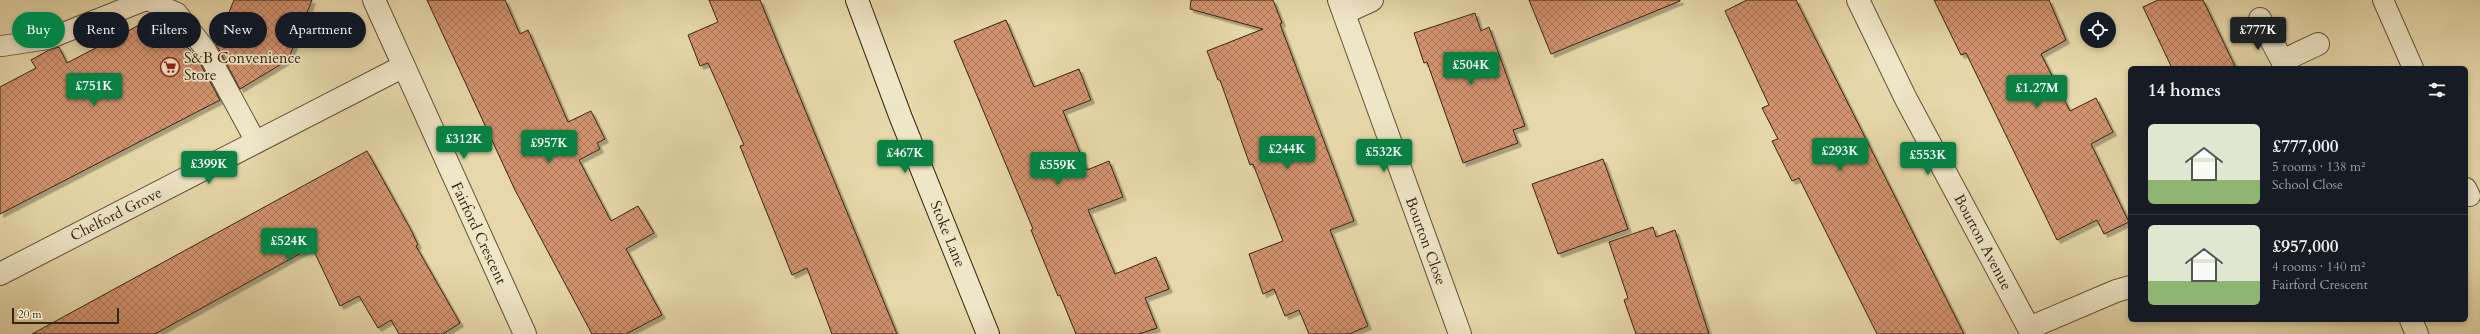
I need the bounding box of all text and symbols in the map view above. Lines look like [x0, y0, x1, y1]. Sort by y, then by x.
chip: Buy [12, 12, 65, 48]
chip: Rent [73, 12, 129, 48]
chip: Filters [137, 12, 201, 48]
chip: New [209, 12, 267, 48]
chip: Apartment [275, 12, 366, 48]
map controls [2080, 12, 2116, 48]
button: locate [2080, 12, 2116, 48]
pin: £777K [2230, 17, 2286, 51]
text: £777K [2239, 21, 2277, 39]
place label: S&B Convenience Store [184, 48, 301, 85]
pin: £504K [1443, 52, 1499, 86]
supermarket icon: S&B Convenience Store [159, 56, 181, 78]
text: £504K [1452, 56, 1490, 74]
pin: £751K [66, 73, 122, 107]
pin: £1.27M [2004, 75, 2070, 109]
text: £751K [75, 77, 113, 95]
text: £1.27M [2015, 79, 2059, 97]
text: 14 homes [2148, 79, 2221, 102]
icon: filters [2426, 79, 2448, 101]
pin: £312K [436, 126, 492, 160]
text: £312K [445, 130, 483, 148]
pin: £957K [521, 130, 577, 164]
text: £957K [530, 134, 568, 152]
text: £777,000 [2272, 135, 2338, 158]
pin: £244K [1259, 136, 1315, 170]
pin: £293K [1812, 138, 1868, 172]
pin: £532K [1356, 139, 1412, 173]
pin: £467K [877, 140, 933, 174]
text: £244K [1268, 140, 1306, 158]
icon: home [2180, 140, 2228, 188]
text: £293K [1821, 142, 1859, 160]
pin: £553K [1900, 142, 1956, 176]
text: £532K [1365, 143, 1403, 161]
text: £467K [886, 144, 924, 162]
text: £553K [1909, 146, 1947, 164]
pin: £399K [181, 151, 237, 185]
pin: £559K [1030, 152, 1086, 186]
text: £399K [190, 155, 228, 173]
text: £559K [1039, 156, 1077, 174]
text: 5 rooms · 138 m² [2272, 158, 2365, 176]
text: School Close [2272, 176, 2343, 194]
street label: Fairford Crescent [447, 179, 512, 288]
street label: Chelford Grove [67, 182, 165, 246]
street label: Bourton Avenue [1949, 190, 2017, 294]
street label: Bourton Close [1401, 194, 1451, 288]
street label: Stoke Lane [926, 198, 970, 270]
pin: £524K [261, 228, 317, 262]
text: £524K [270, 232, 308, 250]
text: £957,000 [2272, 235, 2338, 258]
icon: home [2180, 241, 2228, 289]
text: 4 rooms · 140 m² [2272, 258, 2365, 276]
text: Fairford Crescent [2272, 276, 2368, 294]
scale bar [12, 306, 119, 325]
text: 20 m [18, 307, 42, 322]

